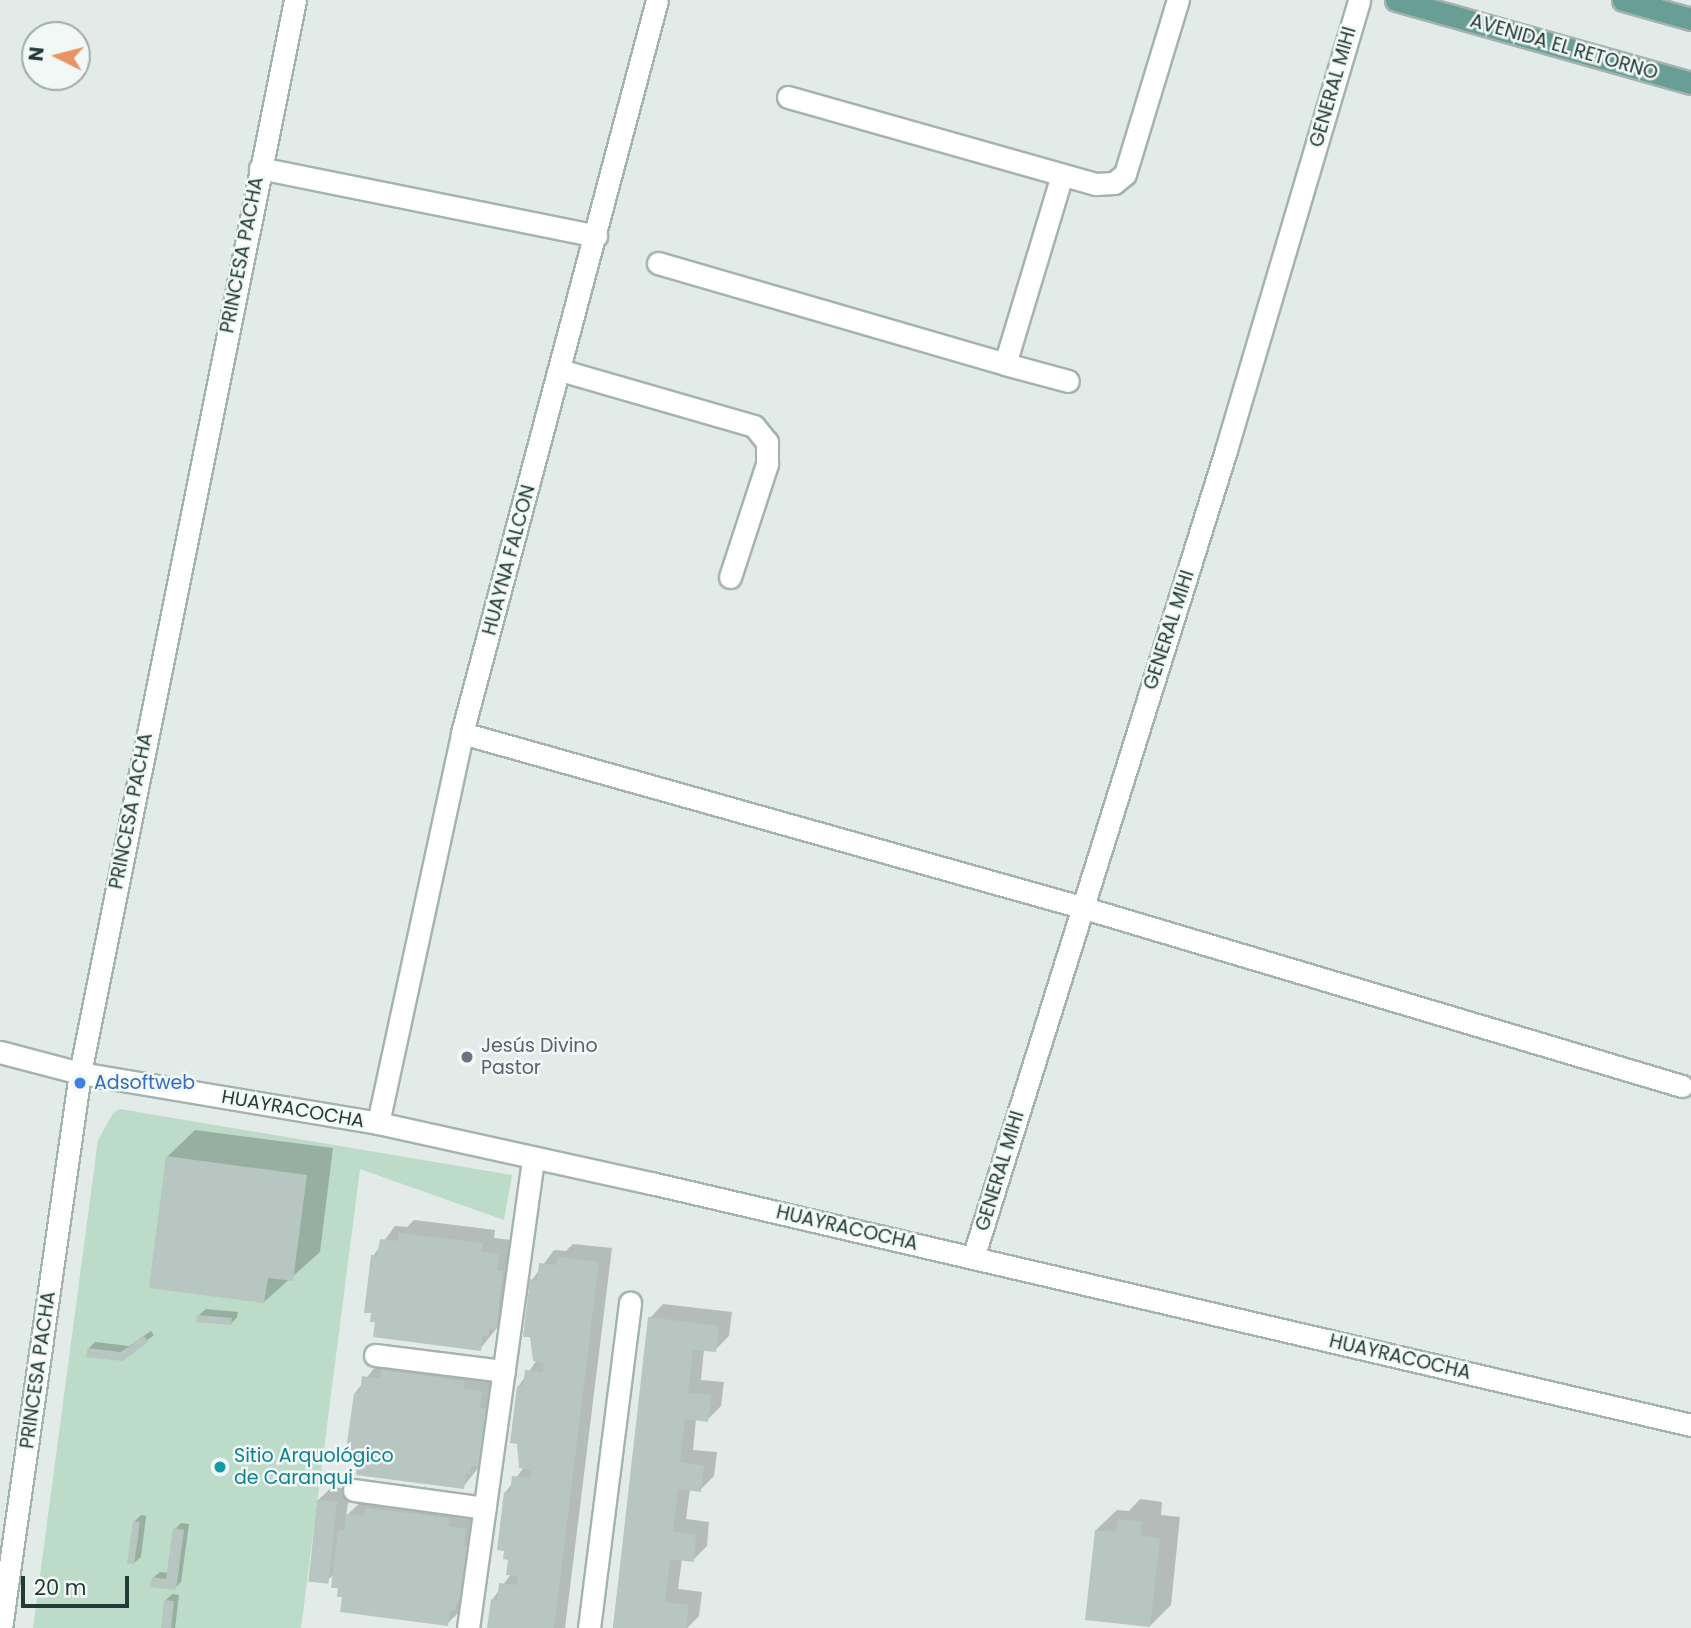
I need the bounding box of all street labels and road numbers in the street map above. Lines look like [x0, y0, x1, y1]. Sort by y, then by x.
street label: AVENIDA EL RETORNO [1468, 9, 1660, 85]
street label: GENERAL MIHI [1305, 24, 1361, 150]
street label: PRINCESA PACHA [216, 175, 268, 335]
street label: HUAYNA FALCON [478, 482, 540, 638]
street label: GENERAL MIHI [1139, 567, 1199, 693]
street label: PRINCESA PACHA [105, 731, 157, 891]
street label: HUAYRACOCHA [220, 1085, 366, 1133]
street label: GENERAL MIHI [971, 1108, 1029, 1234]
street label: HUAYRACOCHA [774, 1201, 920, 1255]
street label: PRINCESA PACHA [16, 1290, 60, 1450]
street label: HUAYRACOCHA [1327, 1330, 1473, 1384]

